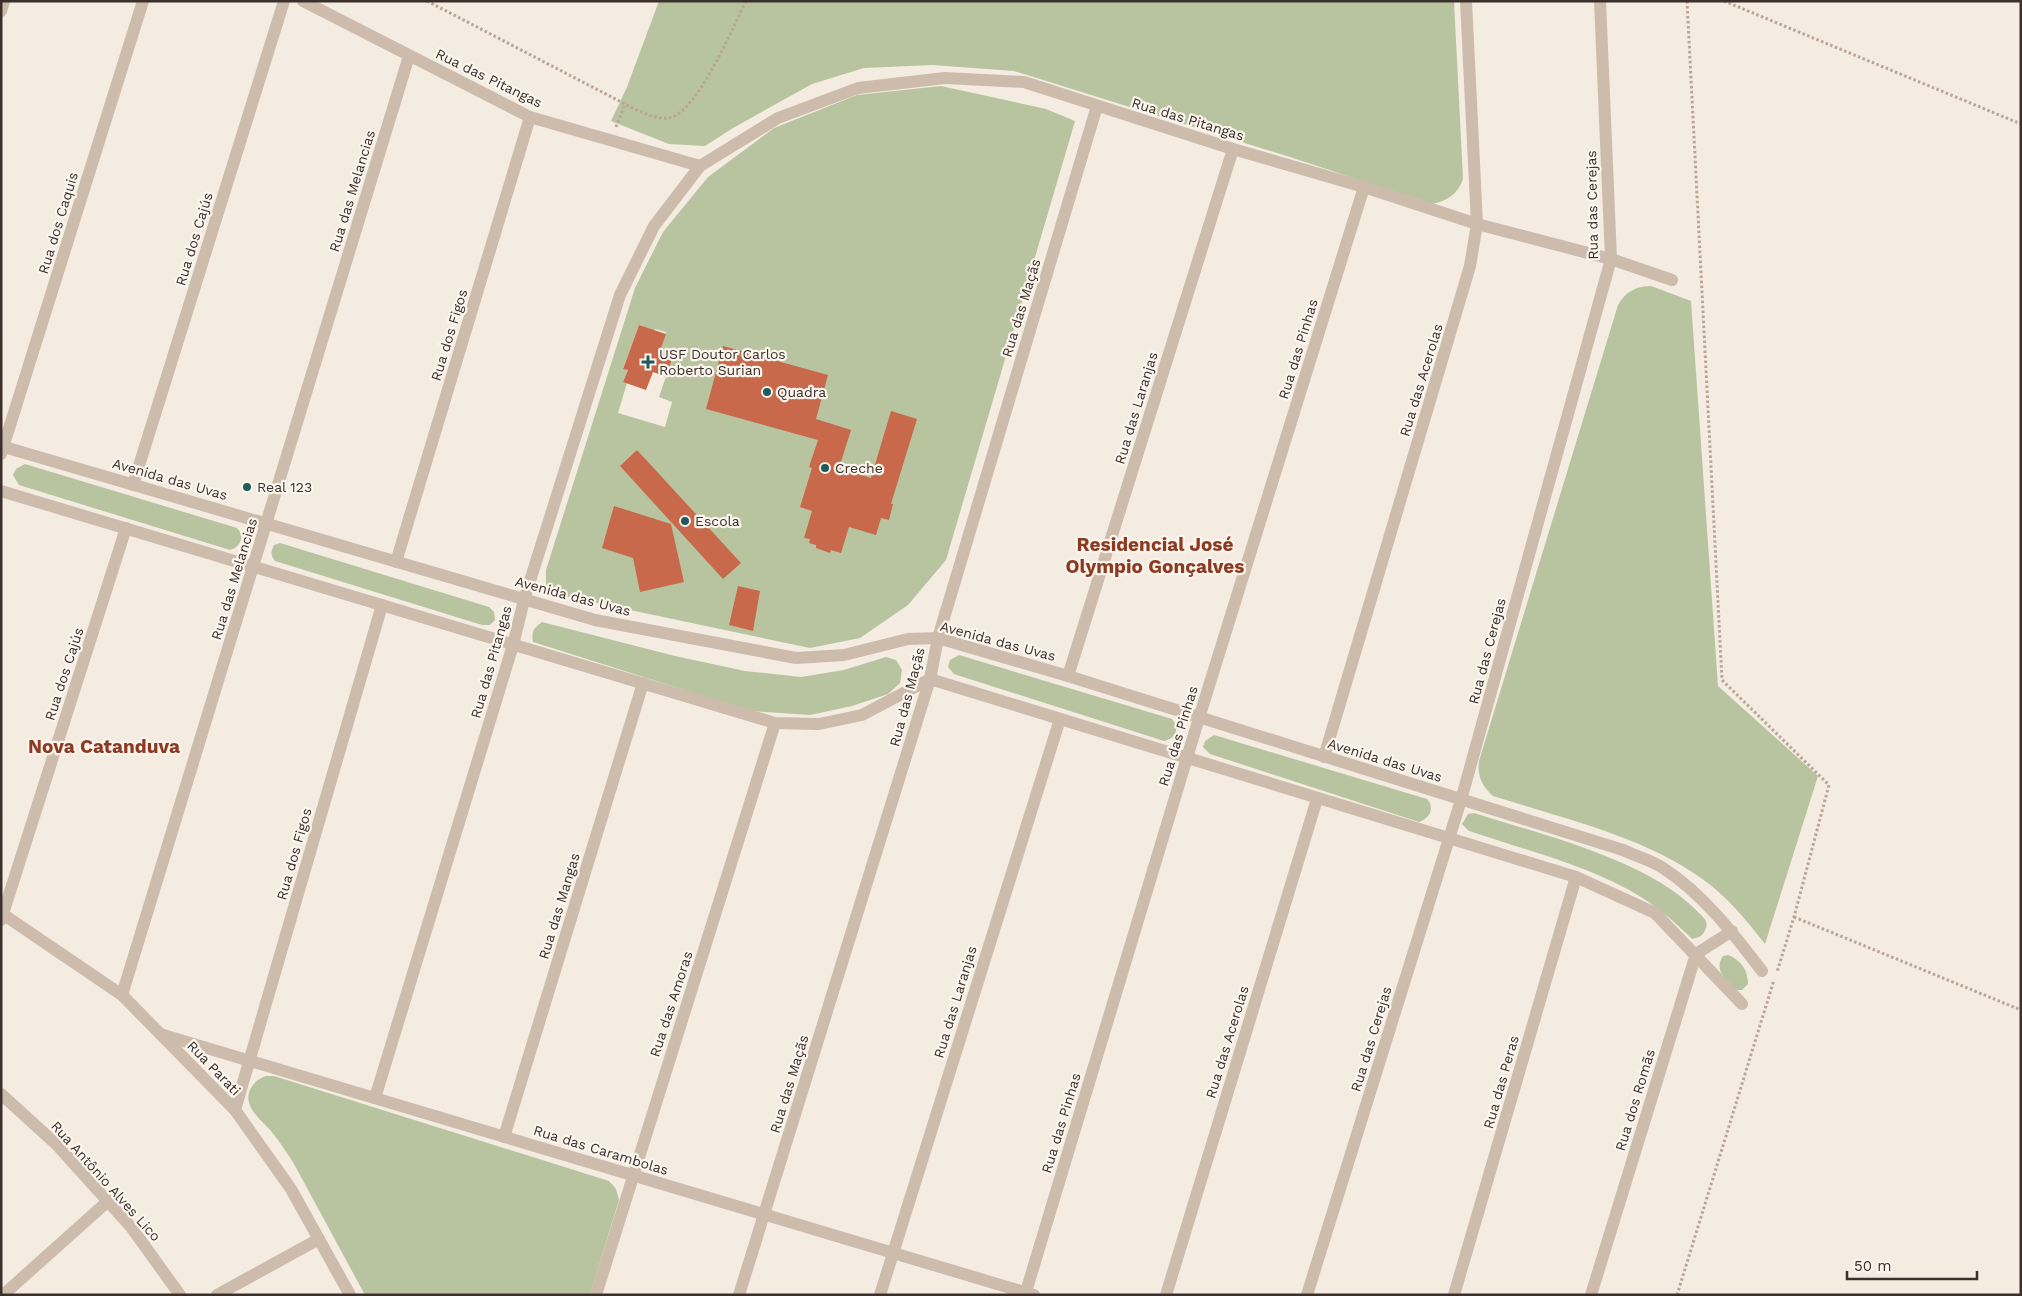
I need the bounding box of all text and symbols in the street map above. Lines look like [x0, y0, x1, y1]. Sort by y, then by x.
street label: Rua das Pitangas [433, 45, 545, 111]
street label: Rua das Pitangas [1130, 94, 1246, 144]
street label: Rua das Melancias [326, 128, 378, 254]
street label: Rua das Cerejas [1583, 150, 1601, 260]
street label: Rua dos Caquis [35, 170, 81, 276]
street label: Rua dos Cajús [172, 190, 216, 288]
street label: Rua das Maçãs [998, 257, 1044, 359]
street label: Rua dos Figos [427, 287, 471, 383]
street label: Rua das Pinhas [1275, 297, 1321, 401]
street label: Rua das Acerolas [1396, 322, 1446, 438]
place label: USF Doutor Carlos Roberto Surian [659, 346, 786, 378]
street label: Rua das Laranjas [1111, 350, 1161, 466]
marker: USF Doutor Carlos Roberto Surian [641, 355, 655, 369]
place label: Quadra [777, 384, 826, 400]
marker: Quadra [761, 386, 773, 398]
street label: Avenida das Uvas [111, 455, 229, 503]
place label: Creche [835, 460, 883, 476]
marker: Creche [819, 462, 831, 474]
place label: Real 123 [257, 479, 312, 495]
marker: Real 123 [241, 481, 253, 493]
place label: Escola [695, 513, 740, 529]
marker: Escola [679, 515, 691, 527]
street label: Rua das Melancias [208, 516, 260, 642]
district label: Residencial José Olympio Gonçalves [1066, 533, 1244, 578]
street label: Avenida das Uvas [514, 573, 632, 619]
street label: Rua das Cerejas [1465, 596, 1509, 706]
street label: Rua das Pitangas [467, 604, 515, 720]
street label: Avenida das Uvas [939, 618, 1057, 664]
street label: Rua dos Cajús [41, 626, 87, 722]
street label: Rua das Maçãs [886, 646, 928, 748]
street label: Rua das Pinhas [1155, 684, 1201, 788]
district label: Nova Catanduva [28, 735, 180, 758]
street label: Avenida das Uvas [1326, 735, 1444, 785]
street label: Rua dos Figos [273, 806, 315, 902]
street label: Rua das Mangas [535, 851, 583, 961]
street label: Rua das Laranjas [930, 944, 980, 1060]
street label: Rua das Amoras [646, 949, 696, 1059]
street label: Rua das Acerolas [1202, 984, 1252, 1100]
street label: Rua das Cerejas [1347, 984, 1395, 1094]
street label: Rua das Maçãs [766, 1033, 812, 1135]
street label: Rua das Peras [1480, 1033, 1522, 1131]
street label: Rua Parati [184, 1037, 244, 1099]
street label: Rua dos Romãs [1612, 1047, 1658, 1153]
street label: Rua das Pinhas [1038, 1071, 1084, 1175]
street label: Rua Antônio Alves Lico [48, 1118, 164, 1244]
street label: Rua das Carambolas [532, 1122, 670, 1178]
scale bar [1847, 1248, 1977, 1280]
text: 50 m [1854, 1257, 1891, 1275]

